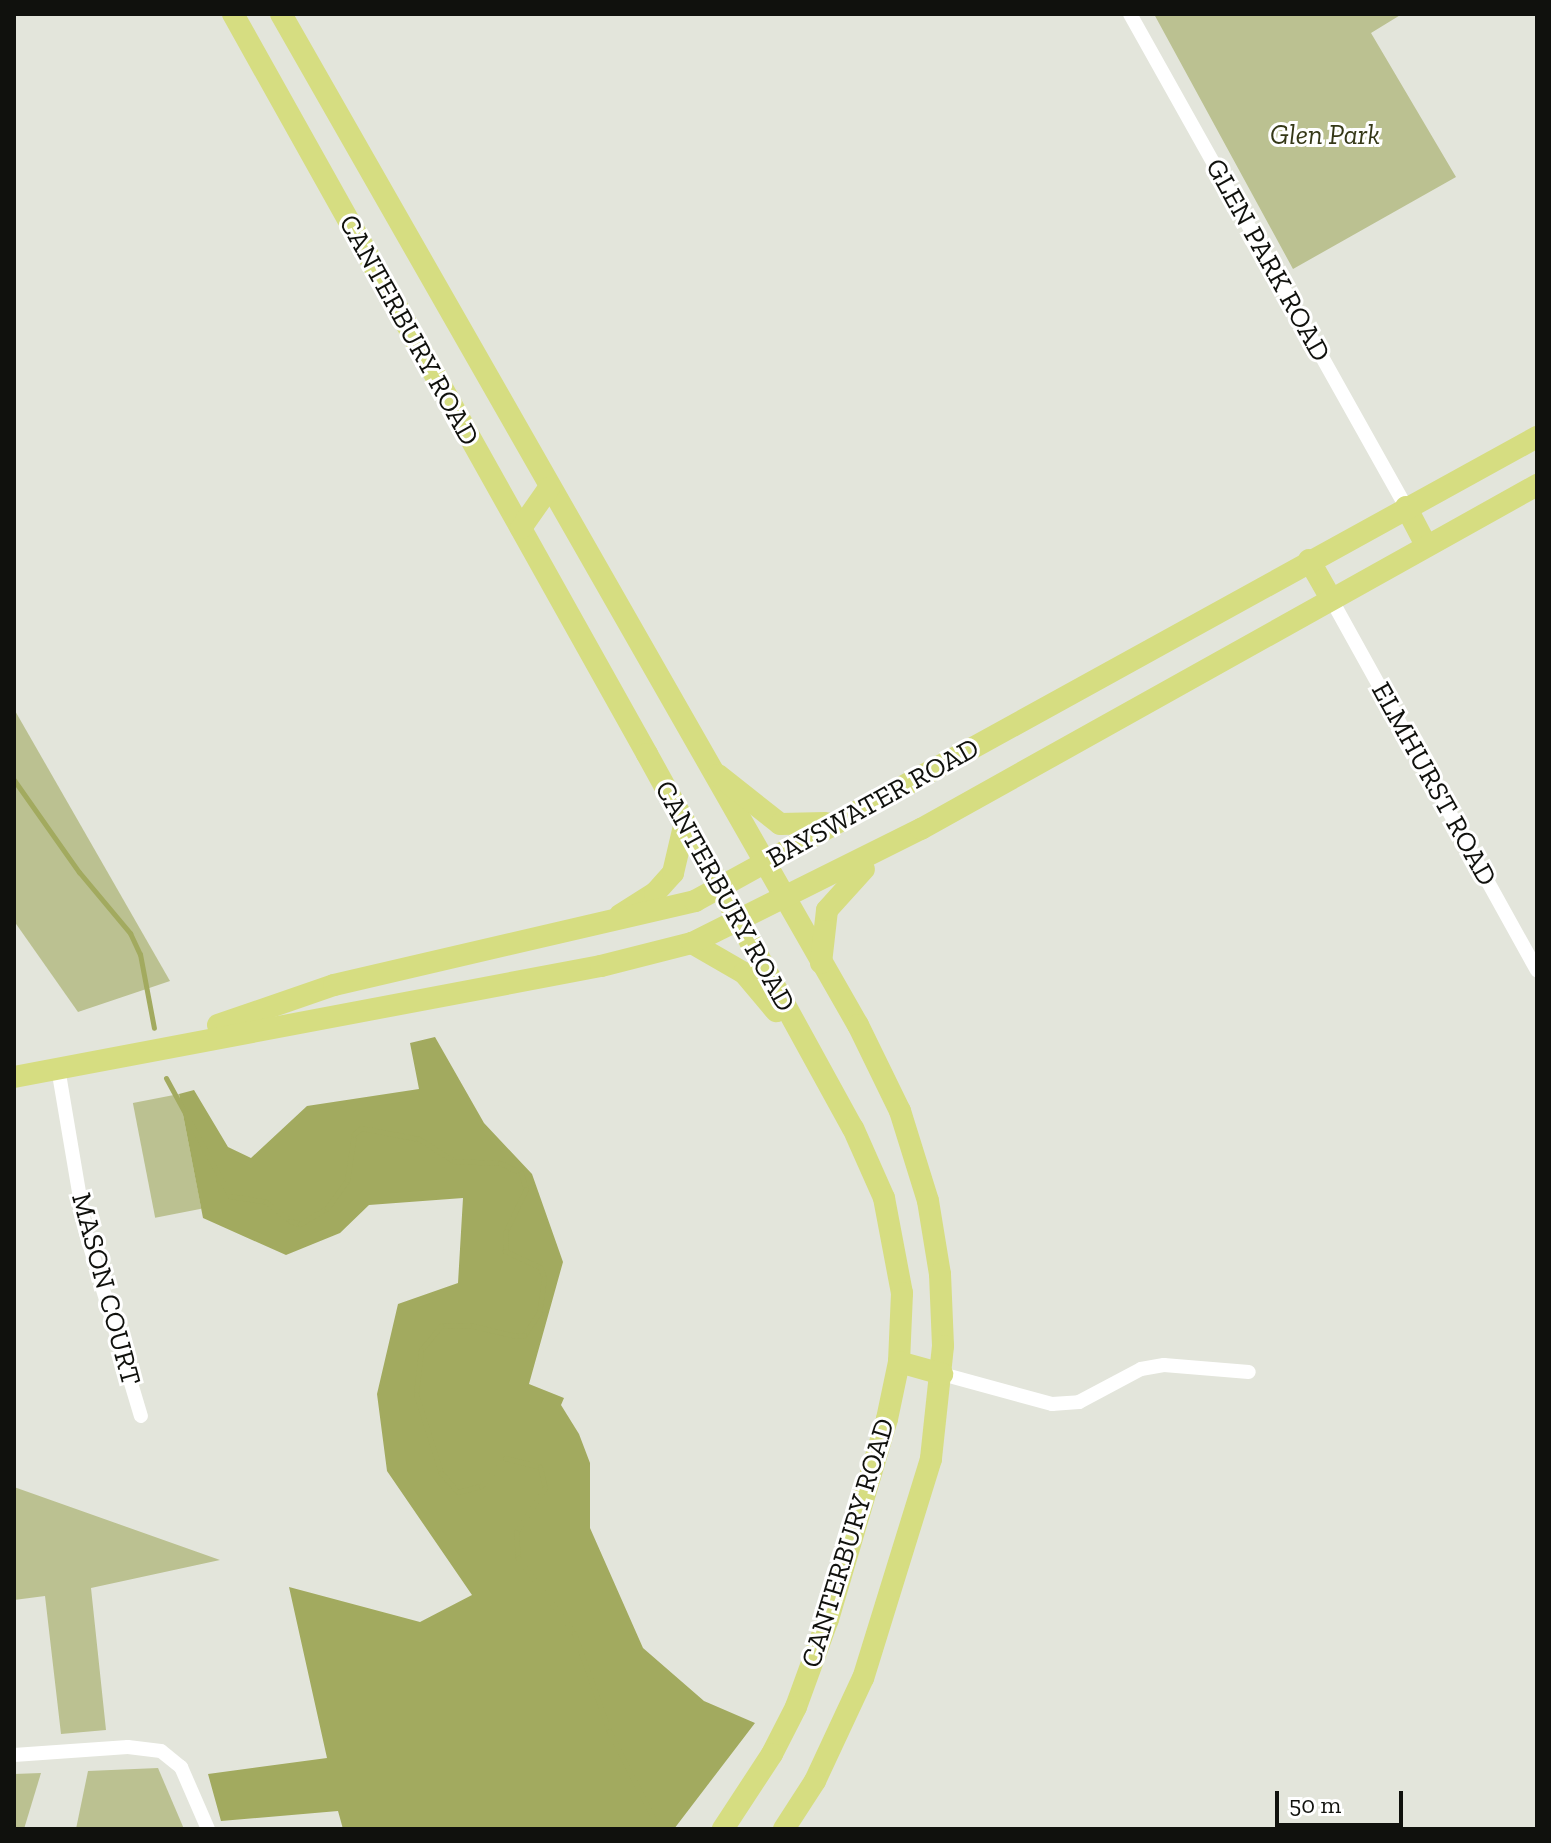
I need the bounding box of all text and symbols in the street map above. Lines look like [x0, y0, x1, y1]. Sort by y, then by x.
park label: Glen Park [1270, 118, 1380, 152]
street label: GLEN PARK ROAD [1198, 153, 1338, 367]
street label: CANTERBURY ROAD [331, 208, 487, 452]
street label: ELMHURST ROAD [1364, 676, 1504, 892]
street label: BAYSWATER ROAD [761, 731, 985, 875]
street label: CANTERBURY ROAD [647, 774, 803, 1018]
street label: MASON COURT [64, 1189, 148, 1389]
street label: CANTERBURY ROAD [794, 1414, 902, 1672]
scale bar [1279, 1775, 1407, 1825]
text: 50 m [1289, 1790, 1341, 1819]

